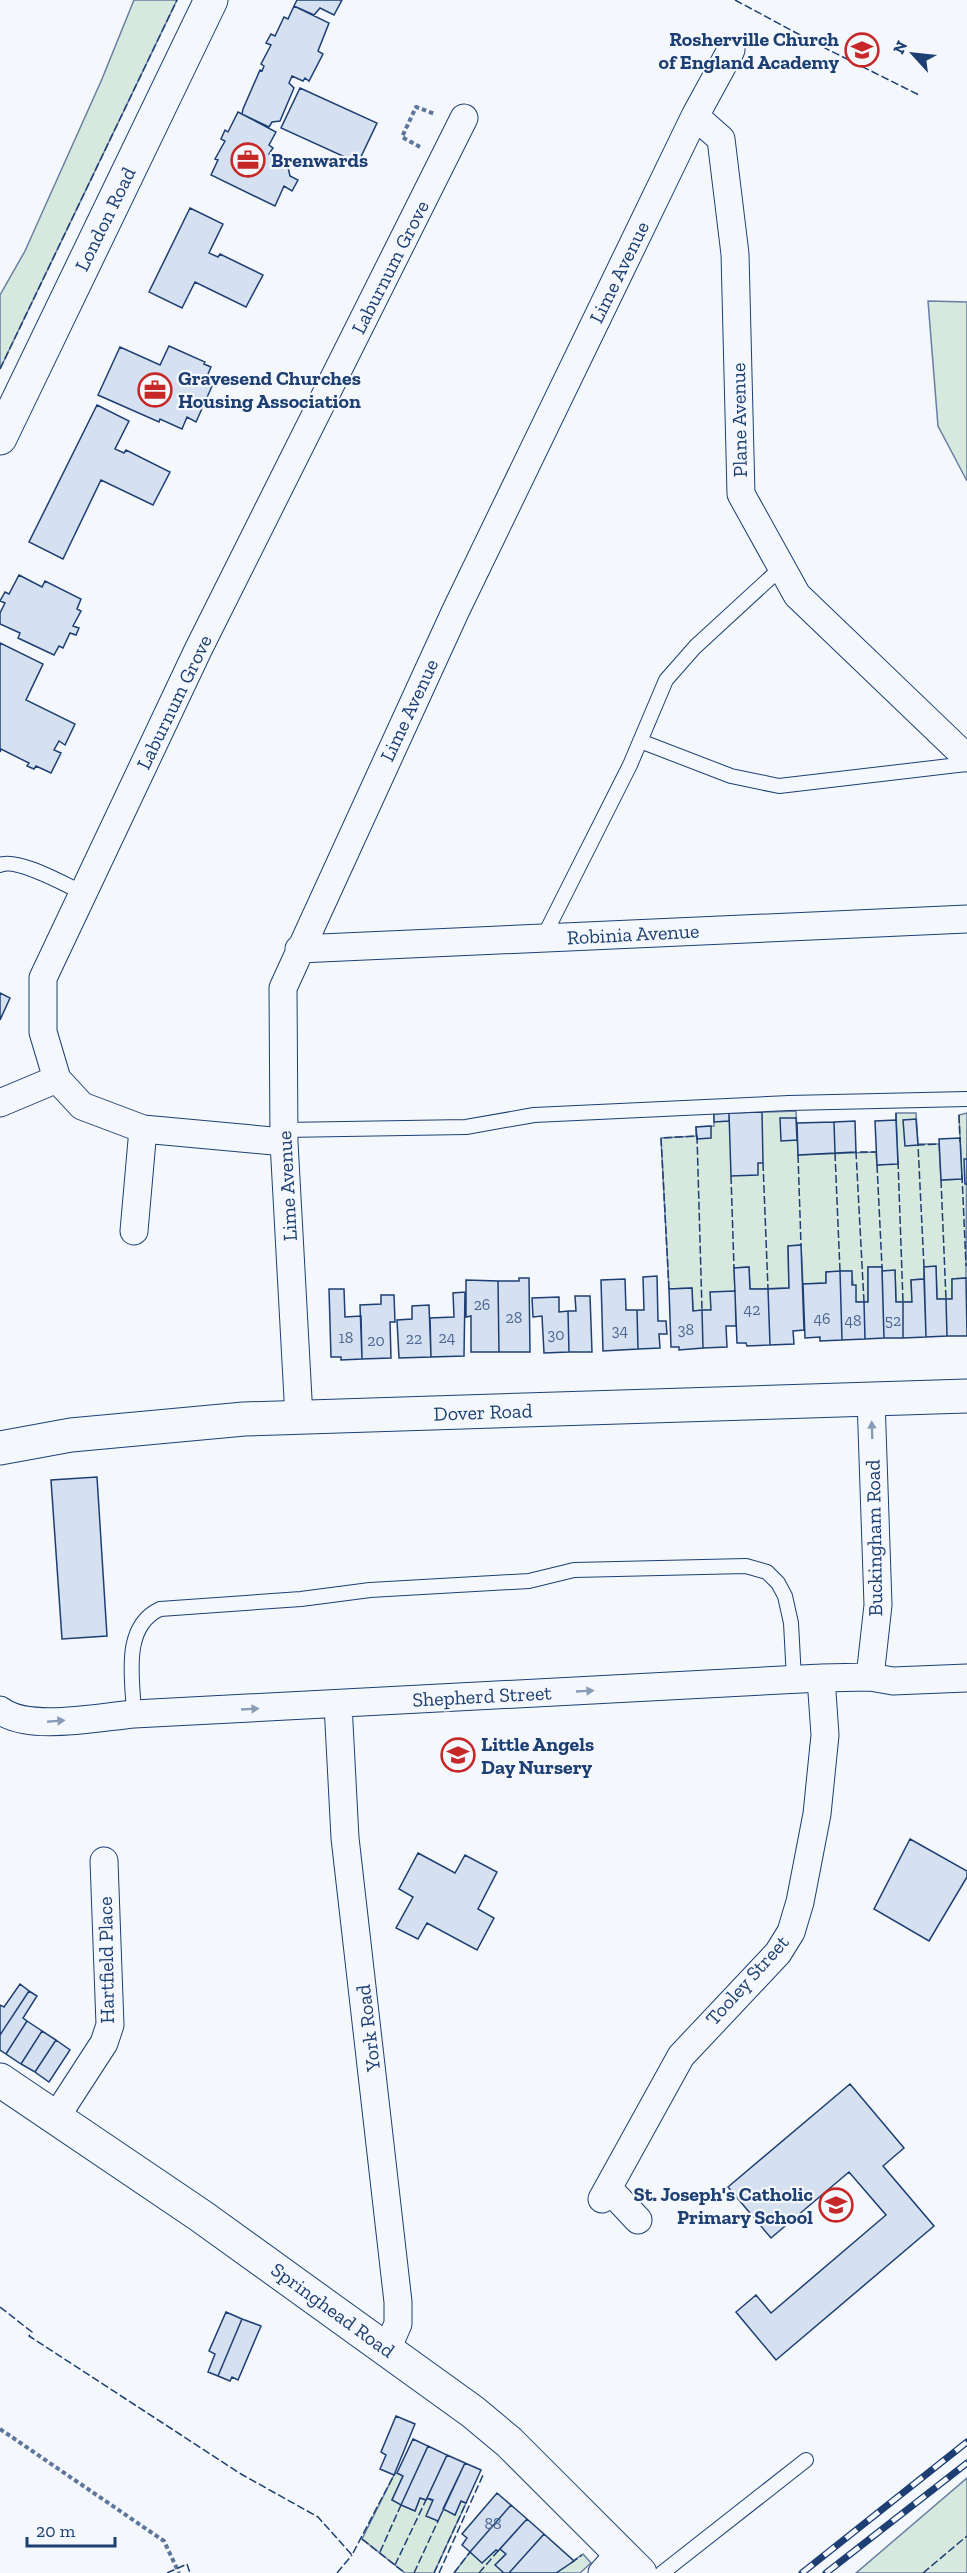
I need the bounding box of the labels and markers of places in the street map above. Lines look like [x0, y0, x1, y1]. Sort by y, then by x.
place label: Rosherville Church of England Academy [659, 27, 839, 74]
school or university icon: Rosherville Church of England Academy [844, 32, 880, 68]
office icon: Brenwards [230, 142, 266, 178]
place label: Brenwards [271, 148, 368, 172]
place label: Gravesend Churches Housing Association [178, 366, 361, 413]
office icon: Gravesend Churches Housing Association [137, 372, 173, 408]
place label: Little Angels Day Nursery [481, 1732, 594, 1779]
school or university icon: Little Angels Day Nursery [440, 1737, 476, 1773]
place label: St. Joseph's Catholic Primary School [634, 2182, 814, 2229]
school or university icon: St. Joseph's Catholic Primary School [818, 2187, 854, 2223]

